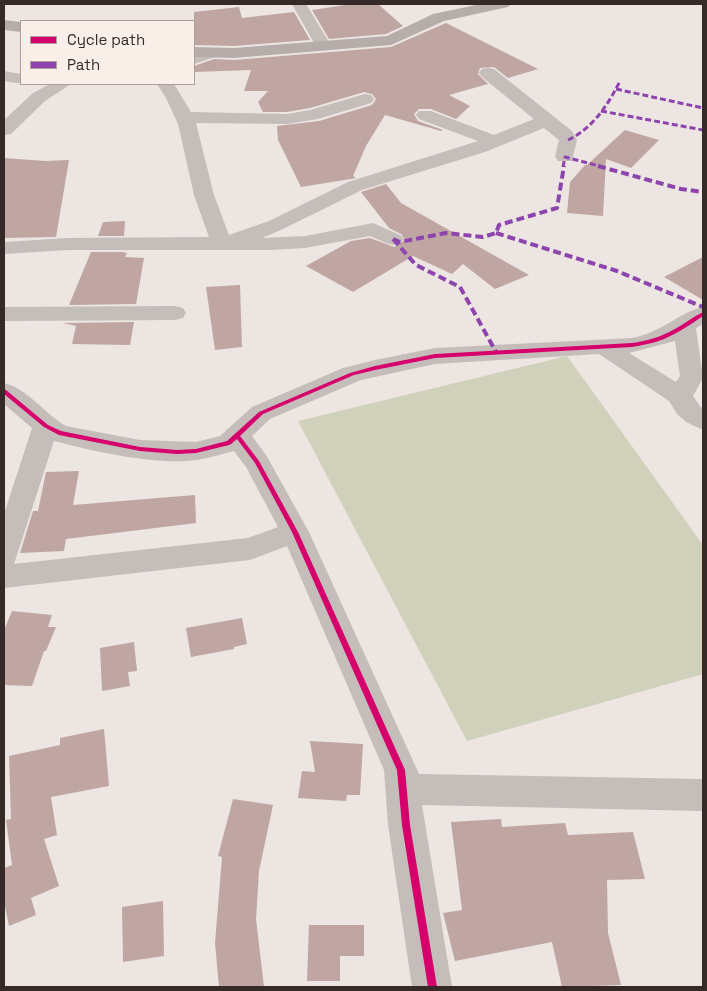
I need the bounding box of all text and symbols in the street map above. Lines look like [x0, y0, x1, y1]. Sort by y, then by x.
legend [20, 20, 195, 85]
text: Cycle path [67, 30, 145, 49]
text: Path [67, 55, 100, 74]

